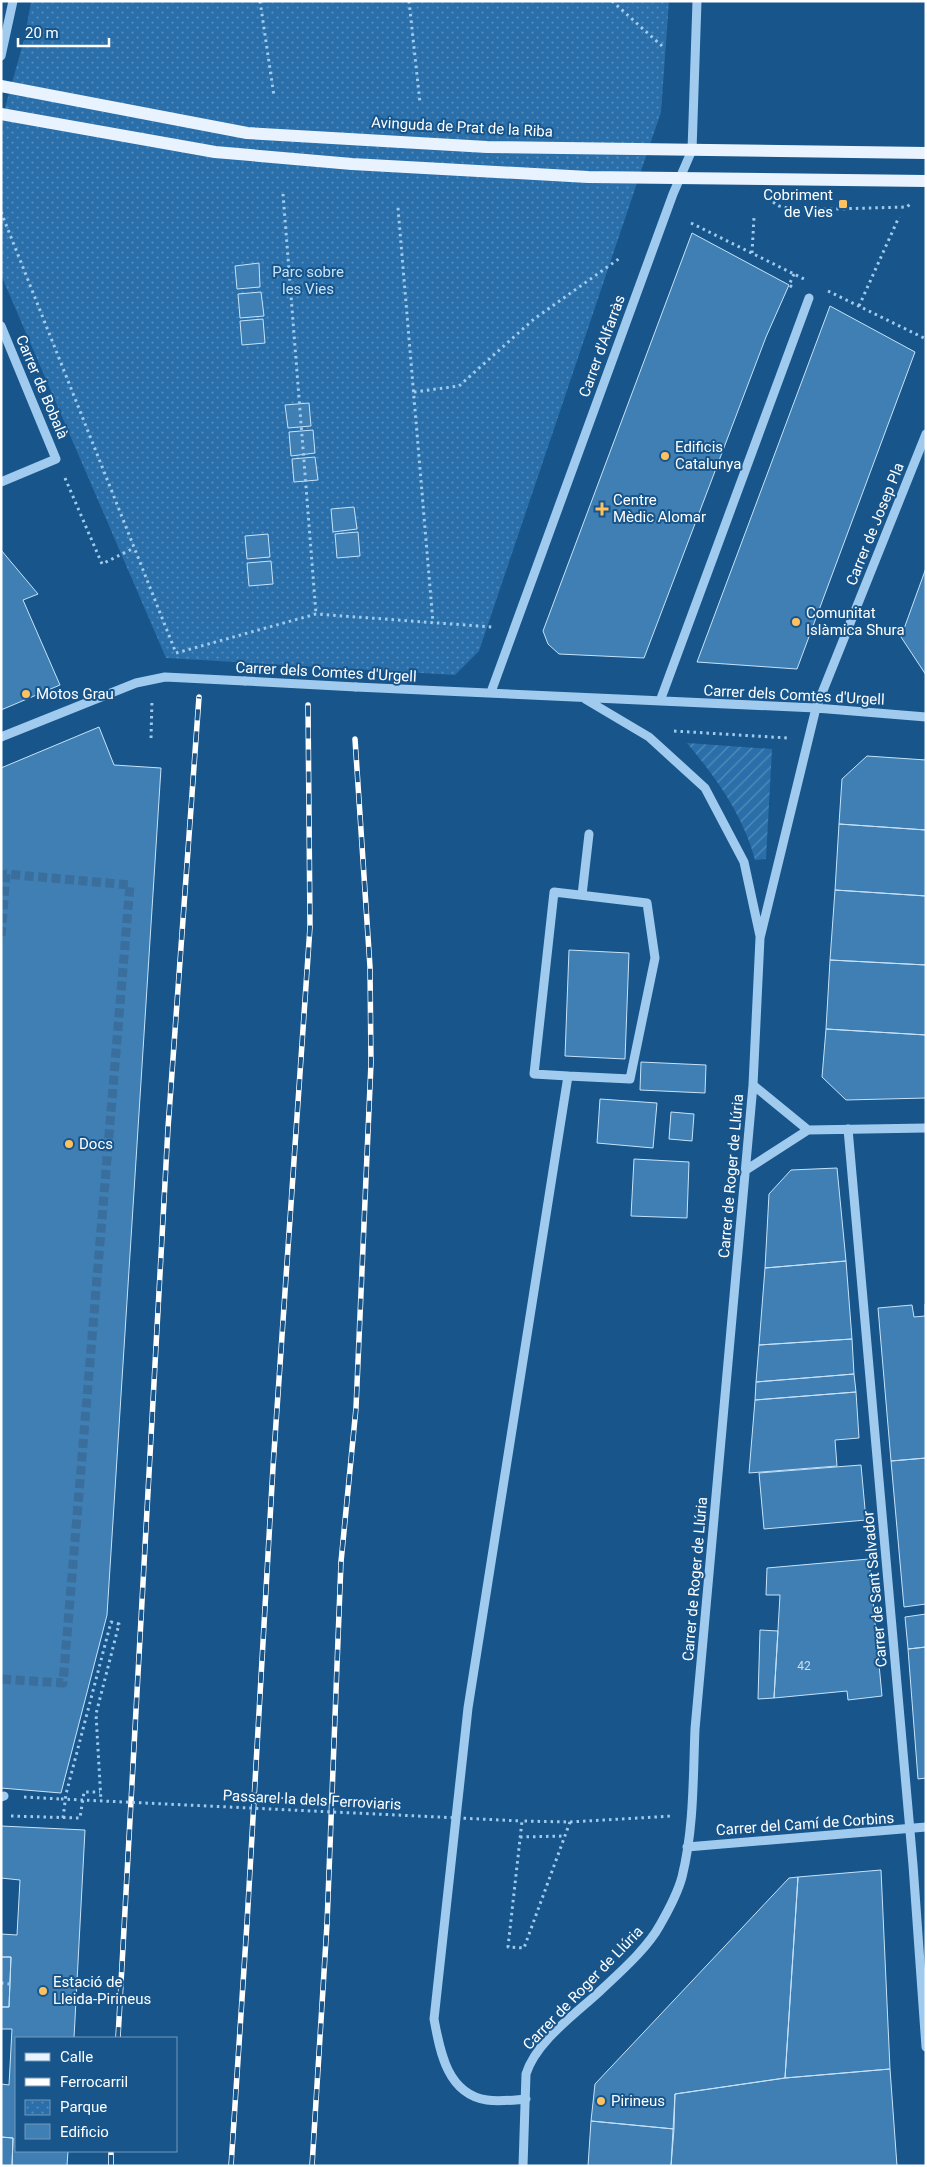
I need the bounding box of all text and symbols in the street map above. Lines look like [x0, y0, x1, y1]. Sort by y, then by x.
scale bar [18, 15, 109, 47]
text: 20 m [25, 24, 59, 42]
street label: Avinguda de Prat de la Riba [371, 113, 553, 141]
place label: Cobriment de Vies [763, 186, 833, 221]
marker: Cobriment de Vies [837, 198, 849, 210]
park label: Parc sobre les Vies [272, 263, 344, 298]
street label: Carrer d'Alfarràs [575, 292, 629, 400]
street label: Carrer de Bobalà [12, 332, 72, 442]
place label: Edificis Catalunya [675, 438, 741, 473]
marker: Edificis Catalunya [659, 450, 671, 462]
street label: Carrer de Josep Pla [842, 460, 908, 588]
place label: Centre Mèdic Alomar [613, 491, 706, 526]
marker: Centre Mèdic Alomar [595, 502, 609, 516]
place label: Comunitat Islàmica Shura [806, 604, 905, 639]
marker: Comunitat Islàmica Shura [790, 616, 802, 628]
street label: Carrer dels Comtes d'Urgell [235, 658, 417, 686]
street label: Carrer dels Comtes d'Urgell [703, 681, 885, 709]
place label: Motos Grau [36, 685, 114, 703]
marker: Motos Grau [20, 688, 32, 700]
street label: Carrer de Roger de Llúria [715, 1093, 747, 1259]
place label: Docs [79, 1135, 113, 1153]
marker: Docs [63, 1138, 75, 1150]
street label: Carrer de Roger de Llúria [679, 1496, 711, 1662]
street label: Carrer de Sant Salvador [859, 1510, 891, 1668]
house number: 42 [797, 1659, 811, 1673]
street label: Passarel·la dels Ferroviaris [222, 1786, 402, 1814]
street label: Carrer del Camí de Corbins [715, 1809, 895, 1839]
street label: Carrer de Roger de Llúria [519, 1922, 647, 2054]
place label: Estació de Lleida-Pirineus [53, 1973, 151, 2008]
marker: Estació de Lleida-Pirineus [37, 1985, 49, 1997]
legend [15, 2037, 178, 2152]
text: Calle [60, 2048, 93, 2066]
text: Ferrocarril [60, 2073, 128, 2091]
place label: Pirineus [611, 2092, 665, 2110]
marker: Pirineus [595, 2095, 607, 2107]
text: Parque [60, 2098, 107, 2116]
text: Edificio [60, 2123, 109, 2141]

